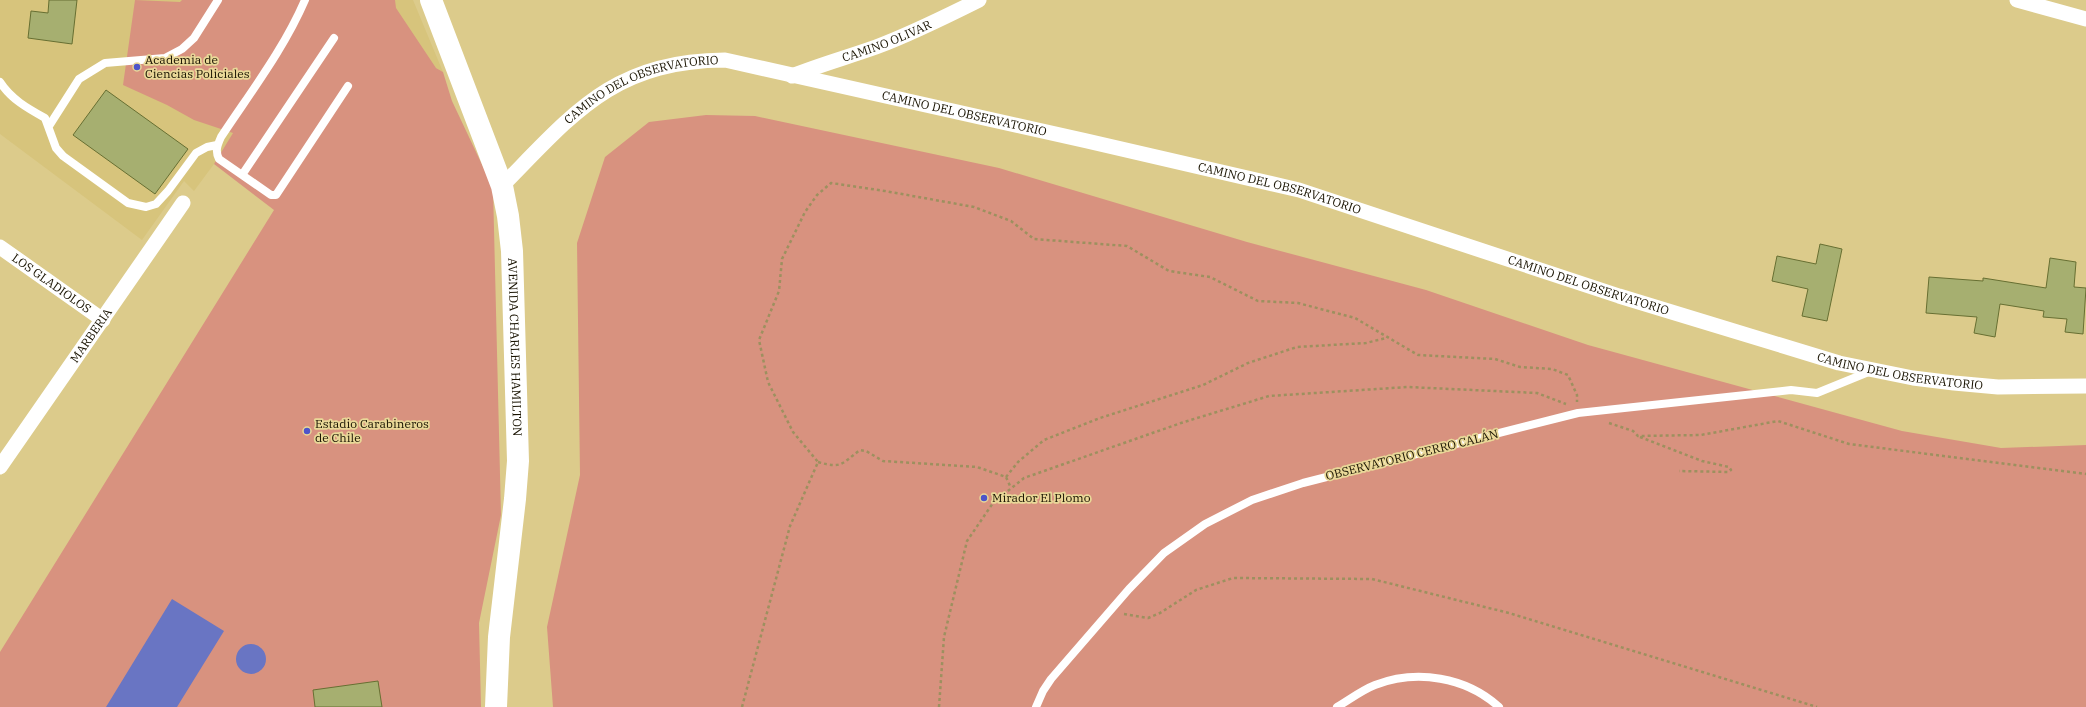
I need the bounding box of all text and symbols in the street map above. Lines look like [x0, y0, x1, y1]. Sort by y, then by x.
street label: CAMINO OLIVAR [840, 16, 934, 65]
place label: Academia de Ciencias Policiales [145, 52, 250, 81]
street label: CAMINO DEL OBSERVATORIO [561, 52, 719, 127]
marker: Academia de Ciencias Policiales [132, 62, 142, 72]
street label: CAMINO DEL OBSERVATORIO [881, 87, 1048, 139]
street label: CAMINO DEL OBSERVATORIO [1196, 159, 1363, 217]
street label: LOS GLADIOLOS [9, 250, 94, 316]
street label: CAMINO DEL OBSERVATORIO [1506, 252, 1671, 318]
street label: AVENIDA CHARLES HAMILTON [505, 258, 525, 437]
street label: MARBERIA [67, 304, 115, 365]
street label: CAMINO DEL OBSERVATORIO [1815, 349, 1984, 393]
place label: Estadio Carabineros de Chile [315, 416, 429, 445]
marker: Estadio Carabineros de Chile [302, 426, 312, 436]
street label: OBSERVATORIO CERRO CALÁN [1324, 426, 1500, 483]
place label: Mirador El Plomo [992, 490, 1091, 505]
marker: Mirador El Plomo [979, 493, 989, 503]

